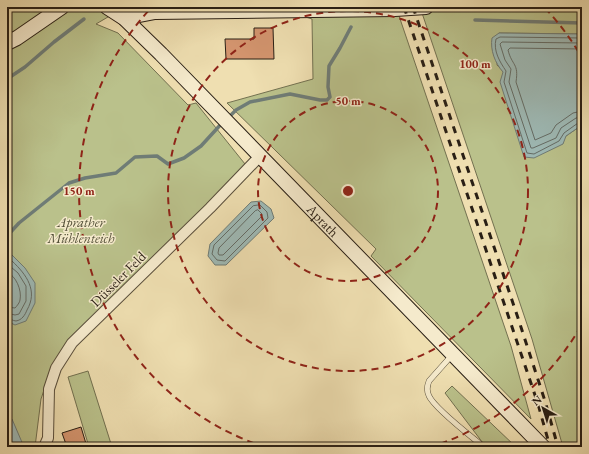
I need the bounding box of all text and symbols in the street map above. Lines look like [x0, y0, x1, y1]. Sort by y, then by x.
text: 100 m [459, 56, 491, 72]
text: 50 m [335, 93, 361, 109]
text: 150 m [63, 183, 95, 199]
centre of rings [341, 184, 355, 198]
street label: Aprath [302, 200, 343, 241]
park label: Aprather Mühlenteich [46, 213, 115, 247]
street label: Düsseler Feld [86, 247, 150, 311]
north arrow [523, 388, 563, 428]
text: N [529, 392, 545, 408]

